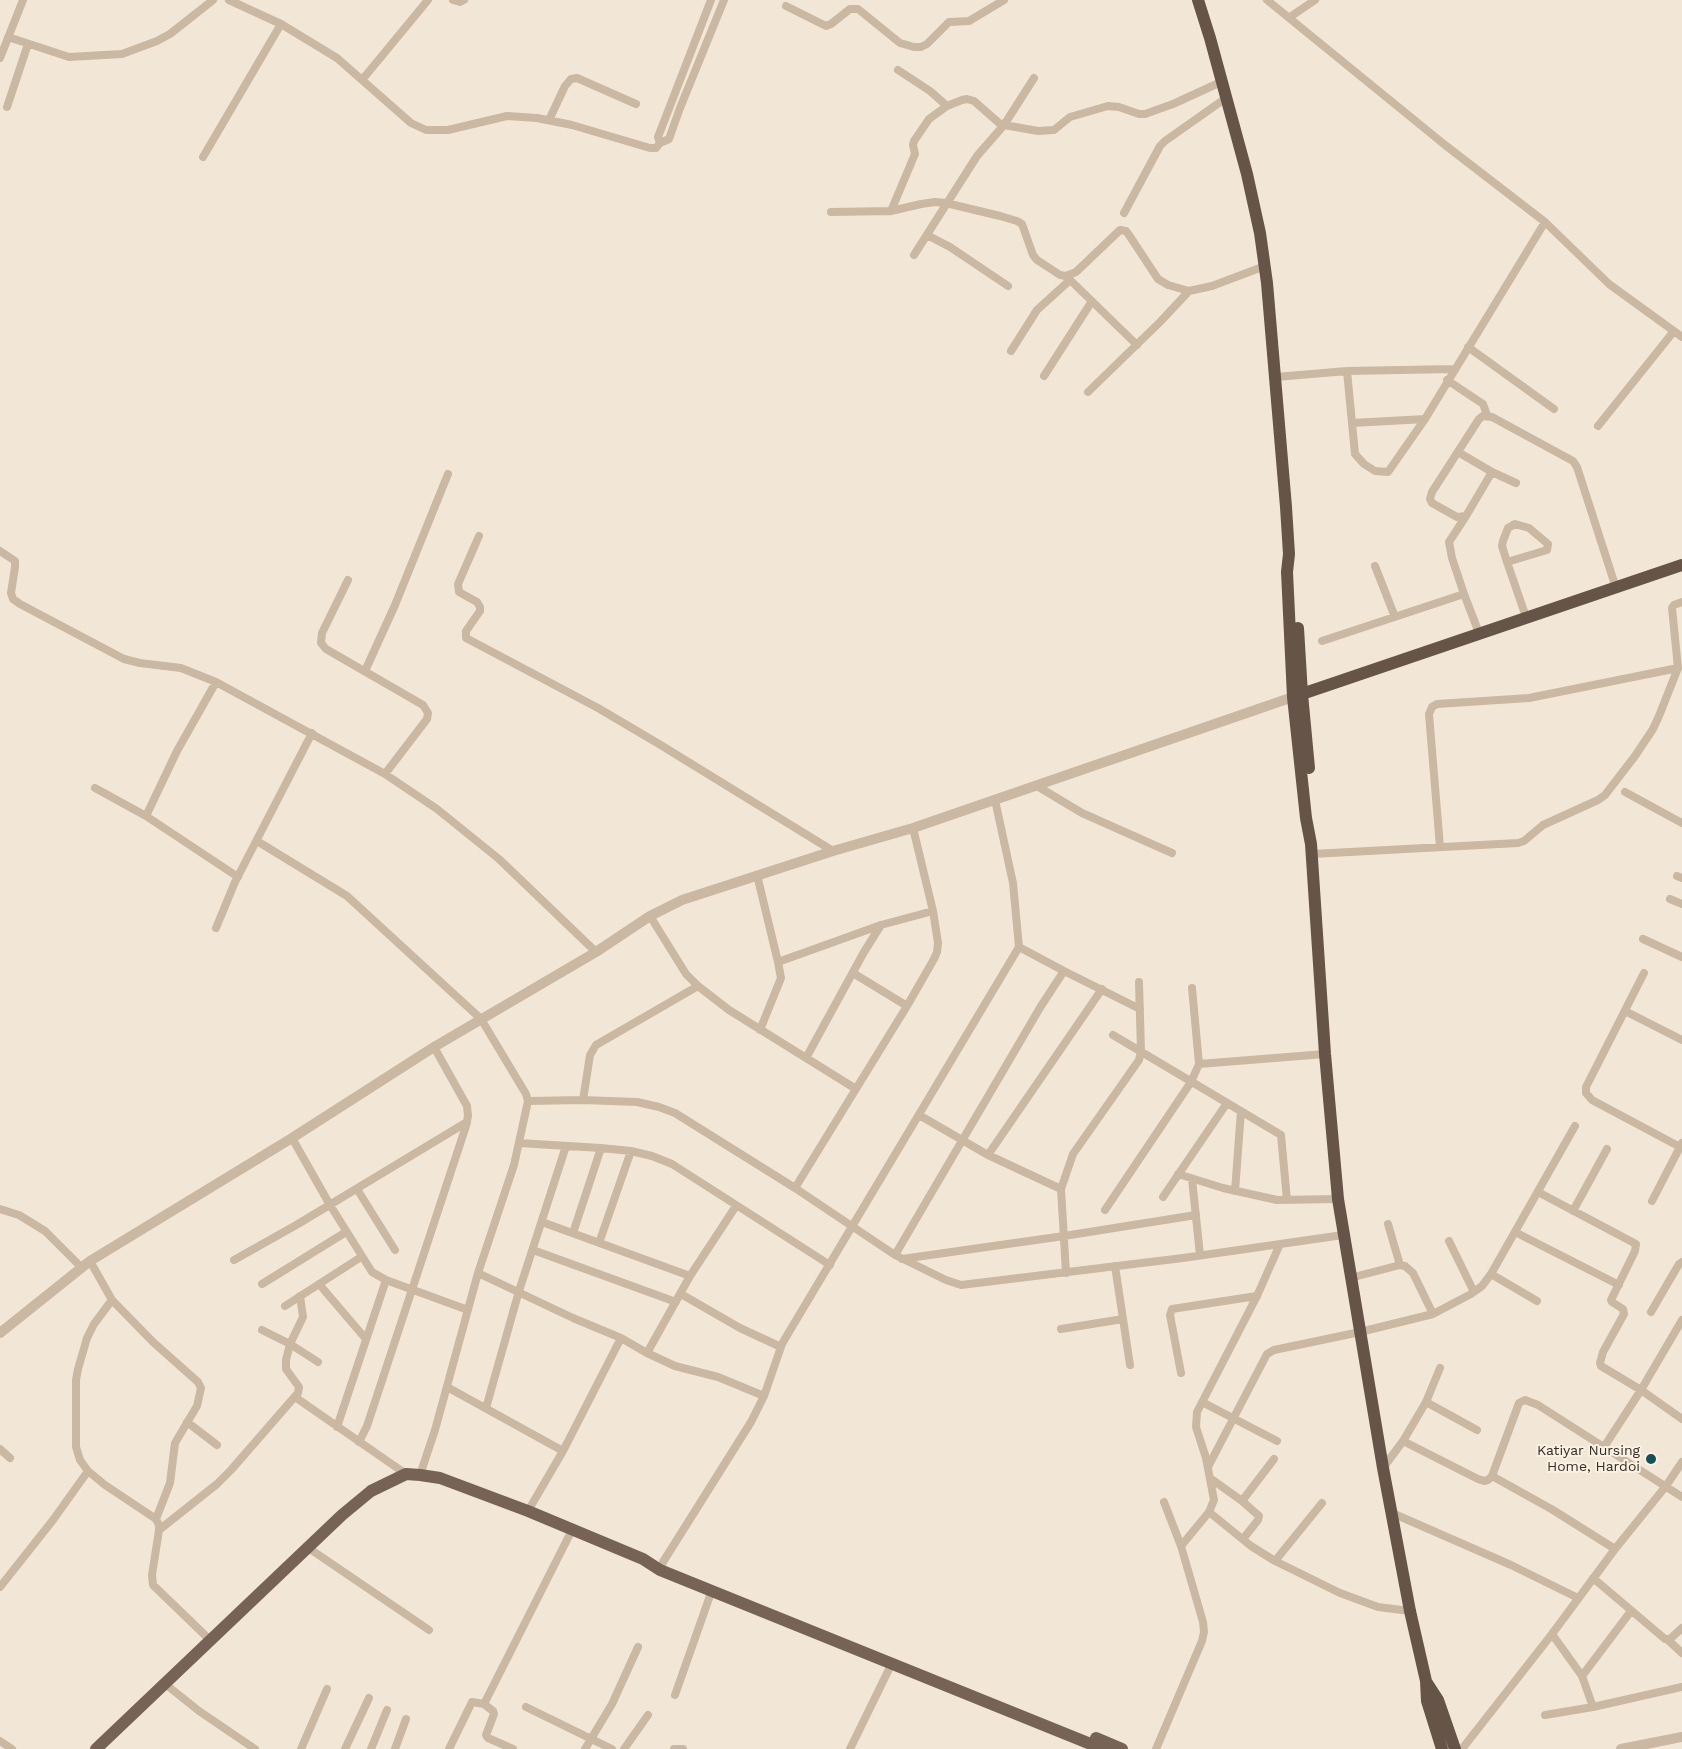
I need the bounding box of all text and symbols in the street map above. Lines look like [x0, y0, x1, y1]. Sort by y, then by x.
place label: Katiyar Nursing Home, Hardoi [1537, 1443, 1640, 1475]
marker: Katiyar Nursing Home, Hardoi [1644, 1452, 1658, 1466]

